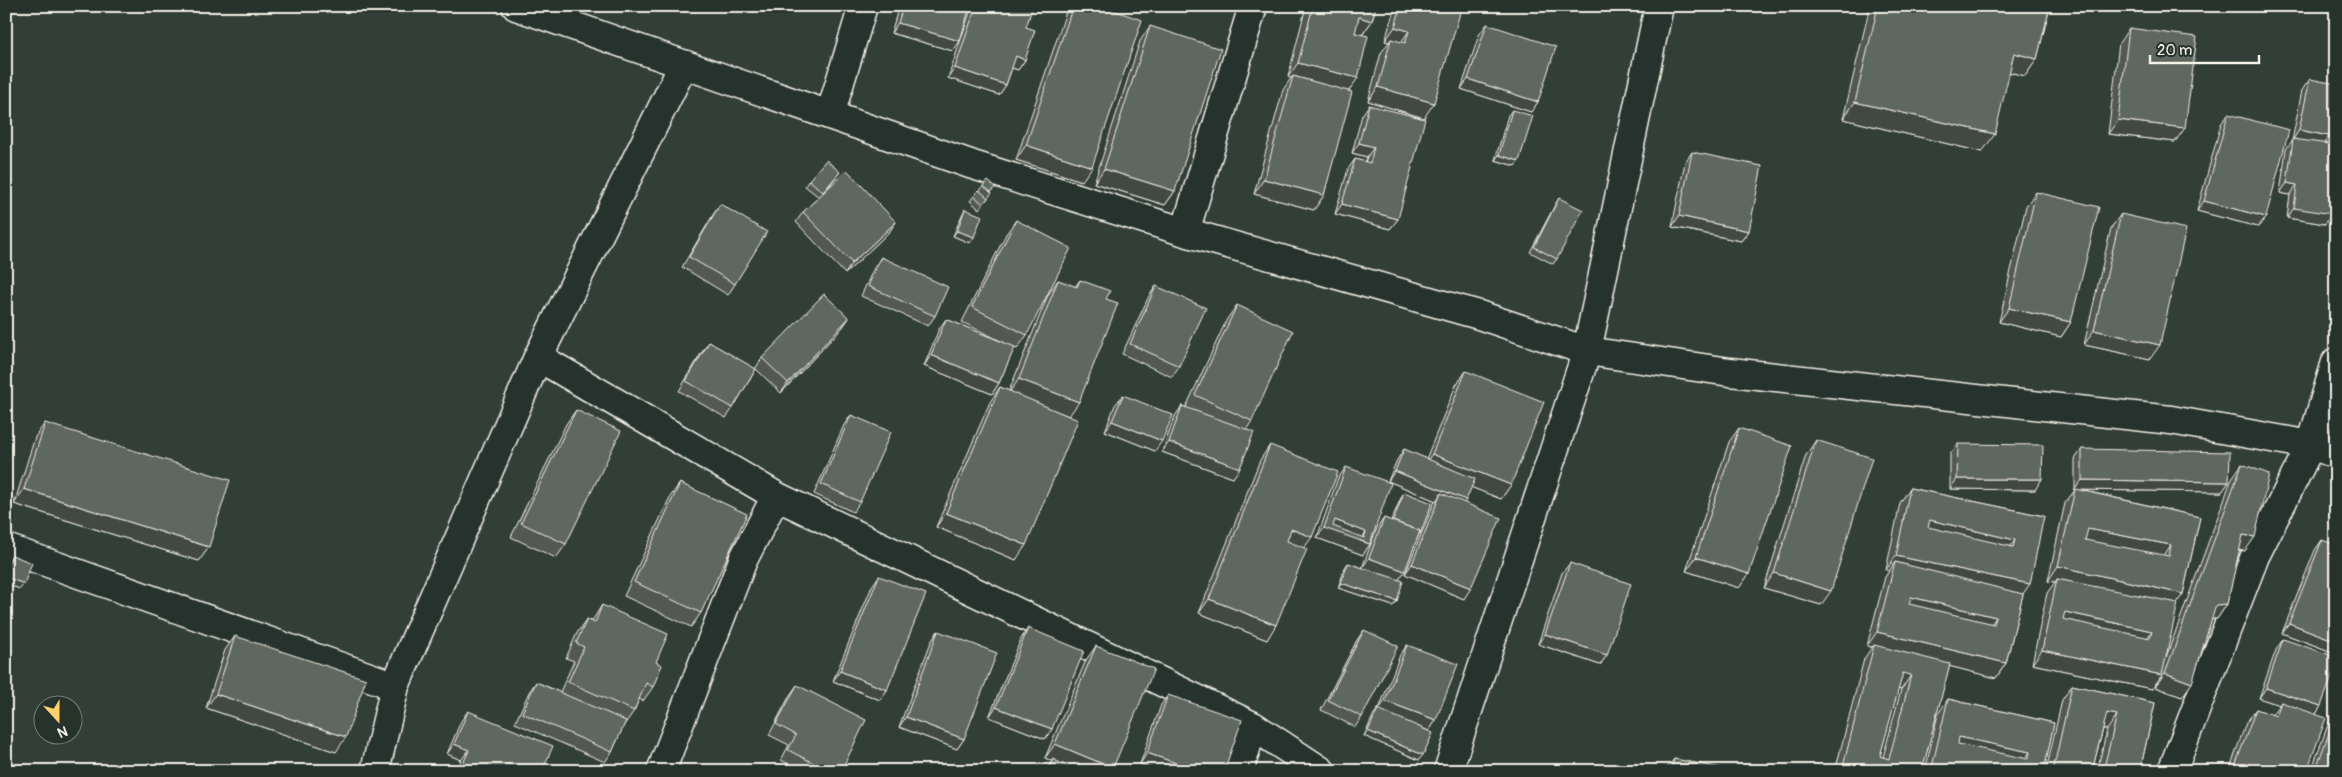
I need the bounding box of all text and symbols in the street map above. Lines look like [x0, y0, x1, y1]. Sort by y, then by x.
scale bar [2150, 32, 2258, 64]
text: 20 m [2157, 41, 2192, 60]
north arrow [32, 694, 82, 744]
text: N [55, 722, 70, 741]

